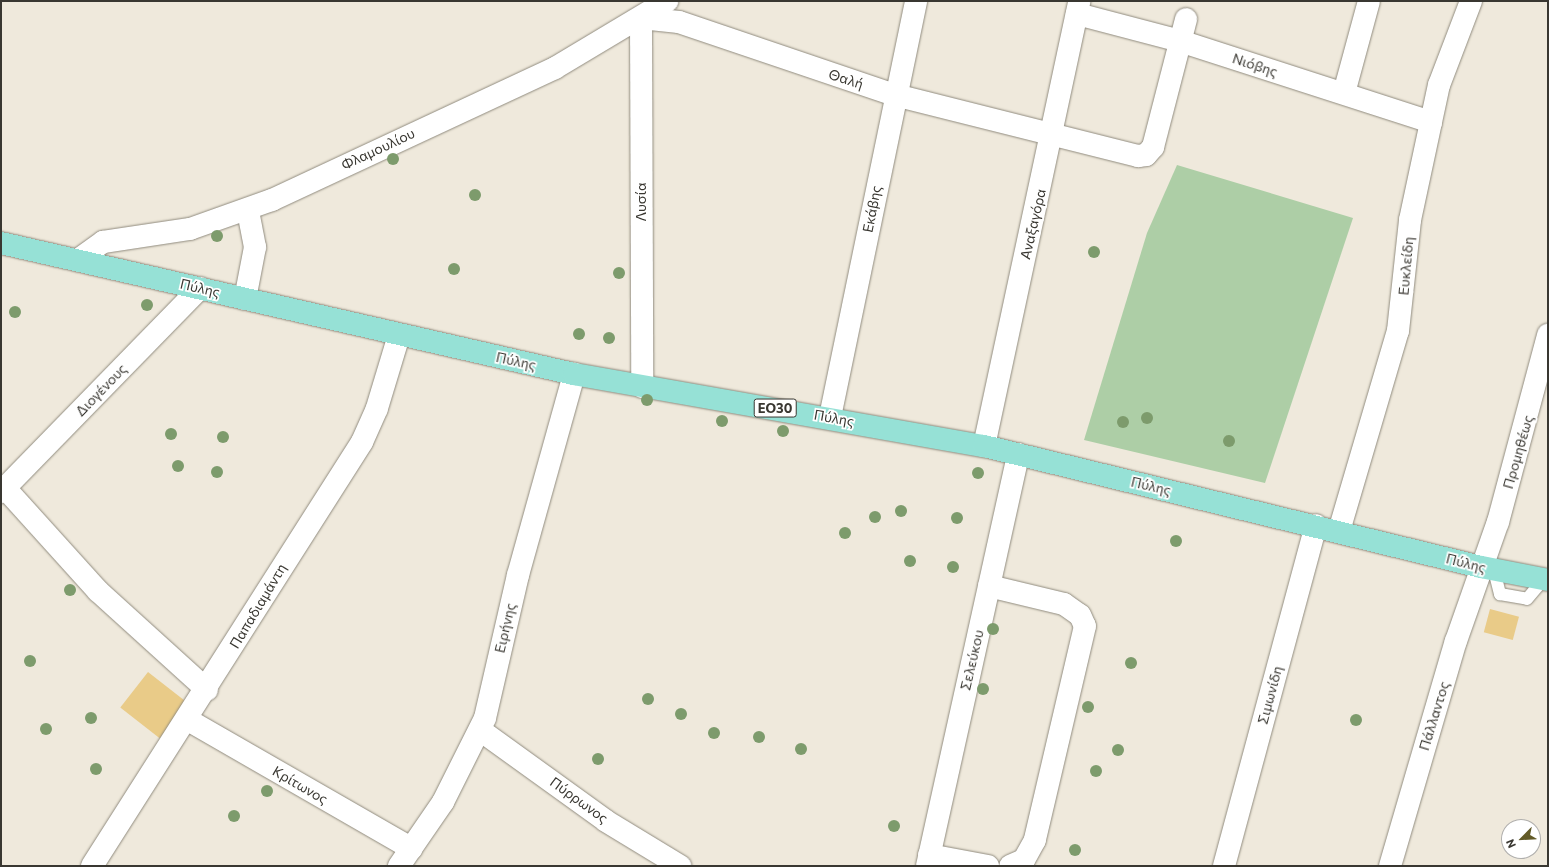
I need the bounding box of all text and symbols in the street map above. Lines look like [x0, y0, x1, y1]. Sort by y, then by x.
street label: Νιόβης [1230, 50, 1280, 80]
street label: Θαλή [827, 66, 865, 92]
street label: Φλαμουλίου [339, 125, 417, 173]
street label: Λυσία [633, 182, 649, 222]
street label: Εκάβης [859, 184, 885, 234]
street label: Αναξαγόρα [1017, 187, 1049, 261]
street label: Ευκλείδη [1395, 236, 1417, 296]
street label: Πύλης [178, 275, 222, 301]
street label: Πύλης [494, 349, 538, 373]
street label: Διογένους [72, 360, 130, 420]
road number: ΕΟ30 [753, 397, 797, 419]
street label: Πύλης [813, 406, 855, 430]
street label: Προμηθέως [1499, 413, 1537, 491]
street label: Πύλης [1129, 473, 1173, 499]
street label: Πύλης [1444, 550, 1488, 576]
street label: Παπαδιαμάντη [226, 561, 290, 651]
street label: Ειρήνης [491, 601, 519, 655]
street label: Σελεύκου [957, 628, 987, 692]
street label: Σιμωνίδη [1254, 664, 1286, 726]
street label: Πάλλαντος [1416, 679, 1452, 753]
street label: Κρίτωνος [269, 762, 331, 808]
street label: Πύρρωνος [547, 773, 611, 827]
north arrow [1501, 819, 1541, 859]
text: N [1503, 837, 1518, 850]

